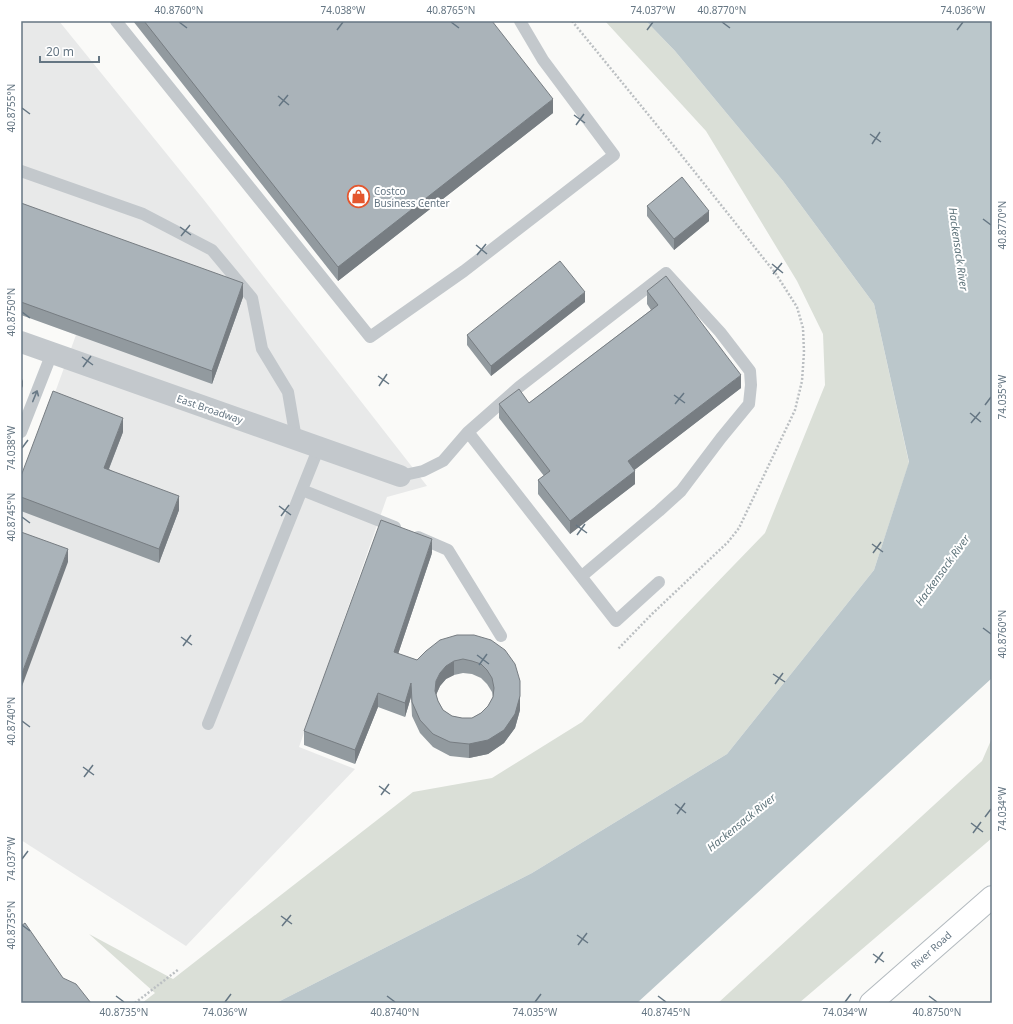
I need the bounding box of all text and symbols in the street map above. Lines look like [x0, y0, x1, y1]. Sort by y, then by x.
text: 40.8760°N [155, 3, 203, 17]
text: 74.038°W [321, 3, 366, 17]
text: 40.8765°N [427, 3, 475, 17]
text: 74.037°W [631, 3, 676, 17]
text: 40.8770°N [698, 3, 746, 17]
text: 74.036°W [941, 3, 986, 17]
scale bar [40, 38, 99, 64]
text: 20 m [46, 43, 74, 60]
text: 40.8755°N [4, 84, 18, 132]
shop icon: Costco Business Center [346, 184, 372, 210]
place label: Costco Business Center [374, 184, 450, 210]
text: 40.8770°N [995, 201, 1009, 249]
water label: Hackensack River [946, 206, 972, 292]
text: 40.8750°N [4, 288, 18, 336]
text: 74.035°W [995, 374, 1009, 419]
one-way arrow [32, 391, 40, 403]
street label: East Broadway [175, 391, 246, 427]
text: 74.038°W [4, 425, 18, 470]
text: 40.8745°N [4, 493, 18, 541]
water label: Hackensack River [911, 531, 973, 608]
text: 40.8760°N [995, 610, 1009, 658]
text: 40.8740°N [4, 697, 18, 745]
text: 74.034°W [995, 786, 1009, 831]
water label: Hackensack River [704, 789, 779, 854]
text: 74.037°W [4, 836, 18, 881]
text: 40.8735°N [4, 901, 18, 949]
street label: River Road [908, 928, 954, 972]
text: 40.8735°N [100, 1005, 148, 1019]
text: 74.036°W [203, 1005, 248, 1019]
text: 40.8740°N [371, 1005, 419, 1019]
text: 74.035°W [513, 1005, 558, 1019]
text: 40.8745°N [642, 1005, 690, 1019]
text: 74.034°W [823, 1005, 868, 1019]
text: 40.8750°N [913, 1005, 961, 1019]

